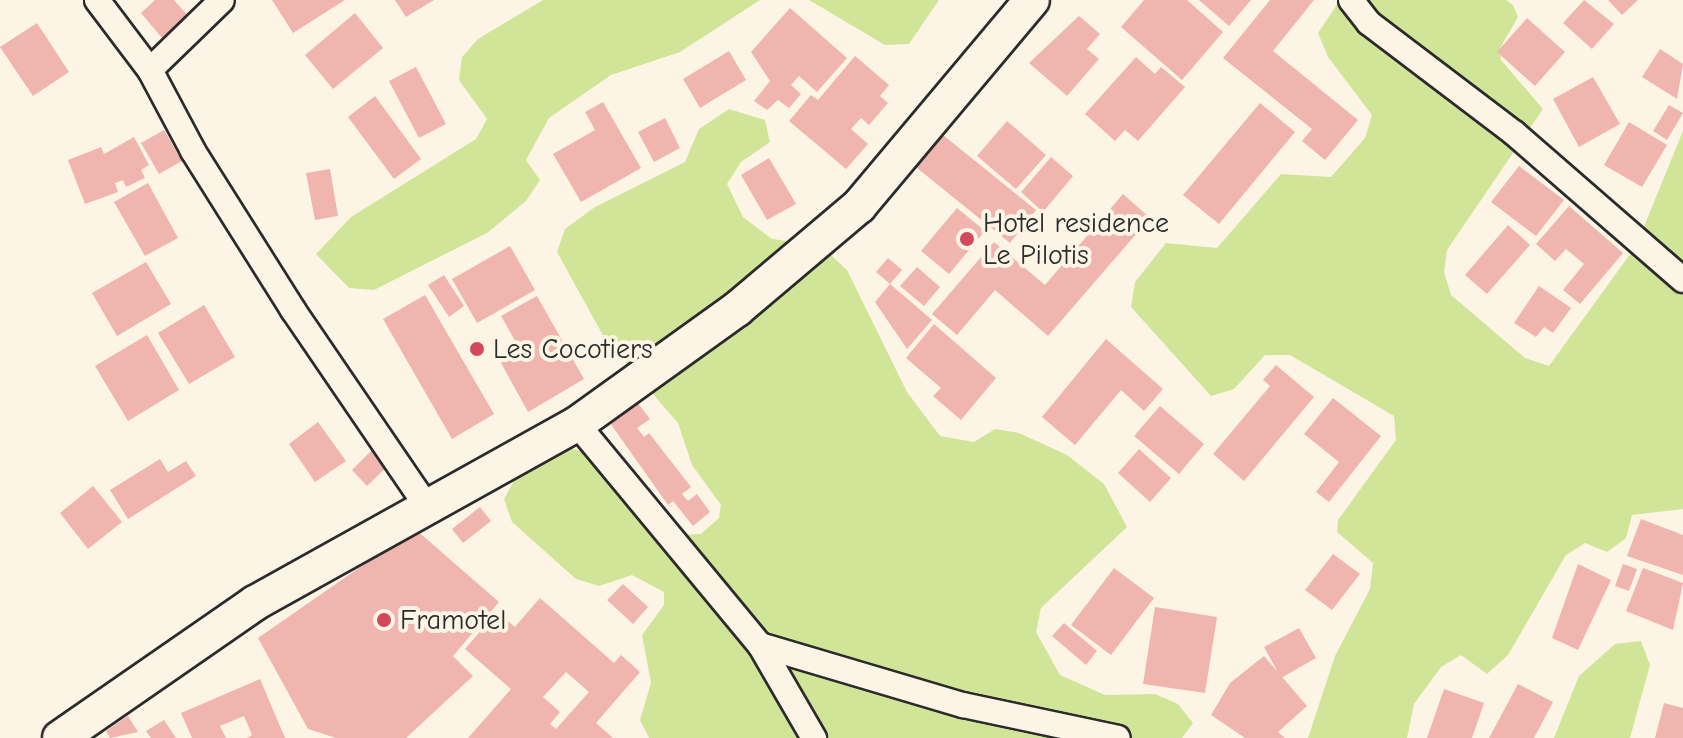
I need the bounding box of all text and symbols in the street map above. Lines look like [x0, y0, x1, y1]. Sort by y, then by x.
place label: Hotel residence Le Pilotis [983, 206, 1169, 272]
marker: Hotel residence Le Pilotis [958, 230, 976, 248]
place label: Les Cocotiers [493, 332, 653, 366]
marker: Les Cocotiers [468, 340, 486, 358]
place label: Framotel [400, 603, 506, 637]
marker: Framotel [375, 611, 393, 629]

